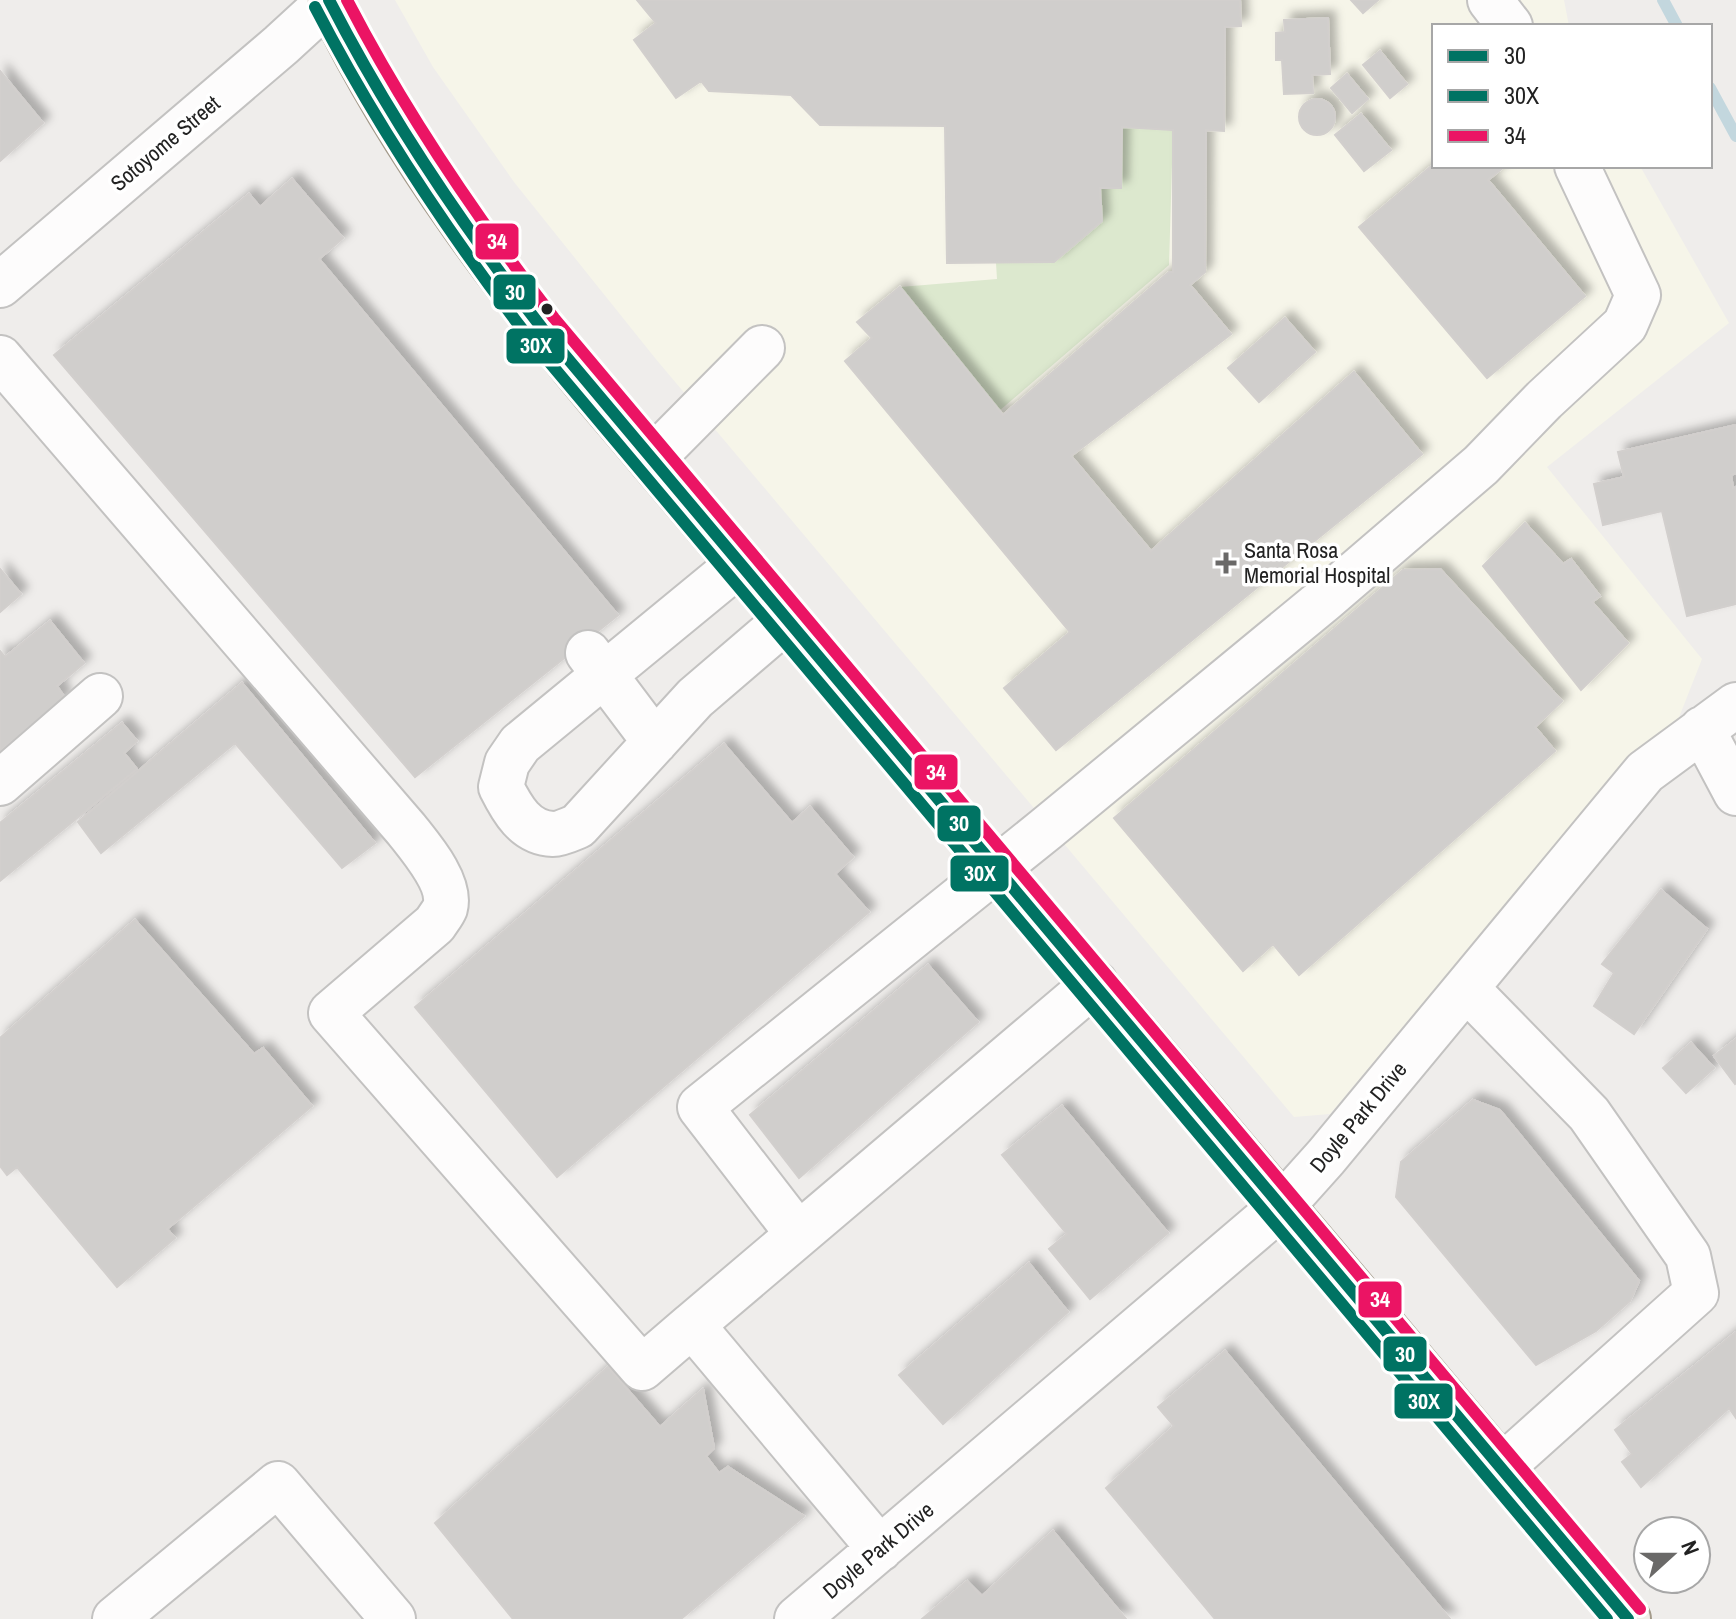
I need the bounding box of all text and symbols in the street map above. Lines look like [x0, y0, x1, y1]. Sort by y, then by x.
legend [1432, 24, 1712, 168]
text: 30 [1504, 39, 1526, 71]
text: 30X [1504, 79, 1540, 111]
street label: Sotoyome Street [104, 88, 226, 198]
text: 34 [1504, 119, 1526, 151]
line badge: 34 [474, 222, 520, 261]
text: 34 [487, 226, 507, 256]
line badge: 30 [492, 273, 537, 311]
text: 30 [505, 277, 525, 307]
unlabelled marker [539, 301, 555, 317]
line badge: 30X [505, 327, 566, 365]
text: 30X [520, 330, 553, 360]
place label: Santa Rosa Memorial Hospital [1244, 535, 1390, 590]
marker: Santa Rosa Memorial Hospital [1215, 552, 1237, 574]
line badge: 34 [913, 753, 959, 791]
text: 34 [926, 757, 946, 787]
line badge: 30 [936, 804, 982, 843]
text: 30 [949, 808, 969, 838]
line badge: 30X [949, 854, 1010, 893]
text: 30X [964, 858, 997, 888]
street label: Doyle Park Drive [1303, 1055, 1413, 1179]
line badge: 34 [1357, 1280, 1403, 1319]
text: 34 [1370, 1284, 1390, 1314]
line badge: 30 [1382, 1335, 1428, 1373]
text: 30 [1395, 1339, 1415, 1369]
line badge: 30X [1393, 1382, 1454, 1420]
text: 30X [1408, 1386, 1441, 1416]
street label: Doyle Park Drive [816, 1495, 940, 1605]
north arrow [1632, 1515, 1712, 1595]
text: N [1674, 1536, 1707, 1559]

